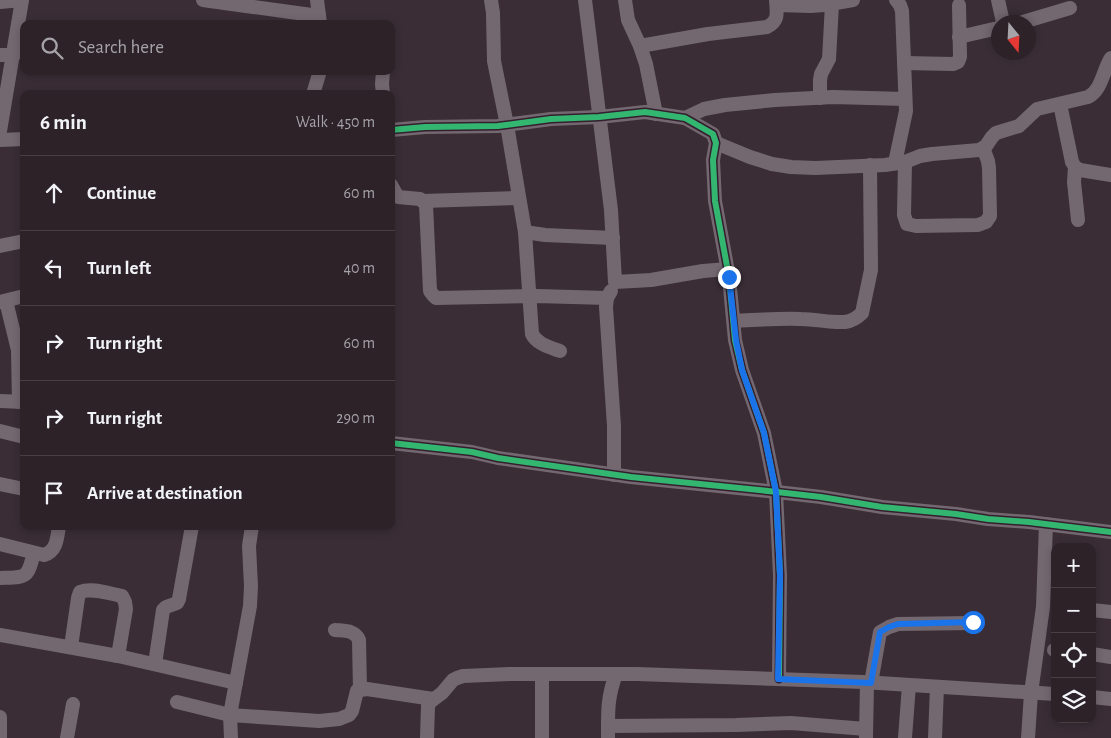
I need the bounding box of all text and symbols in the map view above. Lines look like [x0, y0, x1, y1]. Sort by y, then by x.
north arrow [991, 15, 1036, 60]
search box [20, 20, 395, 75]
icon: search [38, 34, 66, 62]
text: Search here [78, 38, 164, 57]
text: 6 min [40, 112, 87, 133]
text: Walk · 450 m [296, 114, 375, 130]
icon: ahead [40, 179, 68, 207]
text: Continue [87, 184, 156, 203]
text: 60 m [344, 185, 375, 201]
icon: left [40, 254, 68, 282]
text: Turn left [87, 259, 151, 278]
text: 40 m [343, 260, 375, 276]
route end [718, 266, 741, 289]
icon: right [40, 329, 68, 357]
text: Turn right [87, 334, 162, 353]
text: 60 m [344, 335, 375, 351]
icon: right [40, 404, 68, 432]
text: Turn right [87, 409, 162, 428]
text: 290 m [336, 410, 375, 426]
icon: arrive [40, 479, 68, 507]
text: Arrive at destination [87, 484, 243, 503]
map controls [1051, 543, 1096, 723]
button: + [1051, 543, 1096, 588]
button: − [1051, 588, 1096, 633]
route start [962, 611, 985, 634]
button: locate [1051, 633, 1096, 678]
button: layers [1051, 678, 1096, 723]

